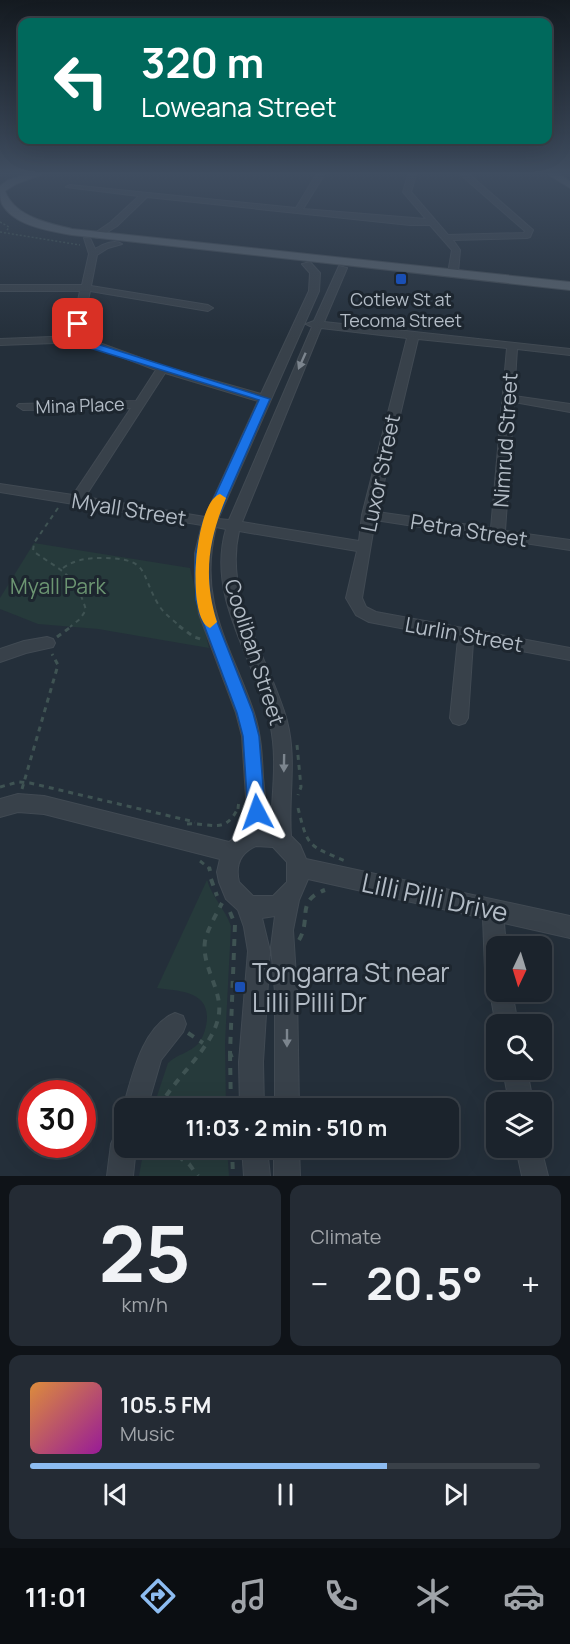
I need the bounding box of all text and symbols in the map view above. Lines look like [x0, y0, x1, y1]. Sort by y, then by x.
text: 320 m [141, 33, 264, 91]
icon: left [42, 42, 120, 120]
text: Loweana Street [141, 88, 337, 125]
marker: Cotlew St at Tecoma Street [394, 272, 408, 286]
place label: Cotlew St at Tecoma Street [340, 287, 462, 332]
pin [52, 298, 103, 349]
icon: arrive [61, 307, 94, 340]
one-way arrow [298, 352, 307, 369]
street label: Nimrud Street [486, 371, 524, 509]
street label: Mina Place [35, 391, 125, 419]
street label: Luxor Street [354, 412, 406, 534]
street label: Myall Street [70, 486, 188, 532]
street label: Petra Street [409, 507, 529, 553]
park label: Myall Park [10, 572, 106, 600]
street label: Coolibah Street [218, 575, 292, 729]
street label: Lurlin Street [403, 610, 525, 658]
one-way arrow [279, 754, 288, 773]
position arrow [225, 780, 289, 844]
street label: Lilli Pilli Drive [359, 864, 511, 930]
north arrow [486, 936, 552, 1002]
map controls [486, 936, 552, 1158]
place label: Tongarra St near Lilli Pilli Dr [252, 954, 450, 1020]
marker: Tongarra St near Lilli Pilli Dr [233, 980, 247, 994]
button: search [486, 1014, 552, 1080]
one-way arrow [282, 1028, 292, 1047]
speed limit sign: 30 [18, 1080, 96, 1158]
button: layers [486, 1092, 552, 1158]
text: 11:03 · 2 min · 510 m [186, 1113, 387, 1143]
text: 25 [99, 1199, 191, 1305]
text: Climate [311, 1223, 382, 1250]
text: 20.5° [366, 1252, 483, 1314]
text: − [311, 1261, 328, 1306]
text: + [521, 1261, 540, 1306]
text: km/h [121, 1291, 168, 1318]
text: 105.5 FM [120, 1390, 211, 1420]
text: Music [120, 1420, 175, 1447]
icon: previous [99, 1478, 132, 1511]
icon: pause [269, 1478, 302, 1511]
icon: next [439, 1478, 472, 1511]
icon: directions [137, 1575, 179, 1617]
icon: music [228, 1575, 270, 1617]
icon: phone [320, 1575, 362, 1617]
icon: climate [412, 1575, 454, 1617]
icon: car [503, 1575, 545, 1617]
text: 11:01 [25, 1578, 87, 1615]

